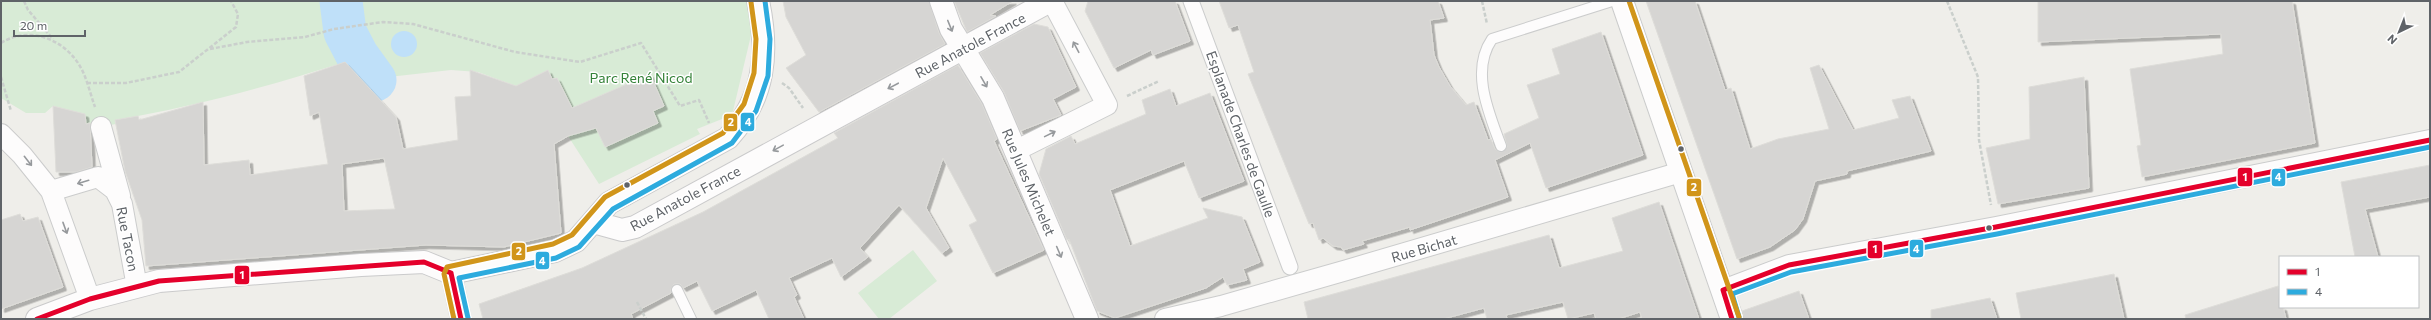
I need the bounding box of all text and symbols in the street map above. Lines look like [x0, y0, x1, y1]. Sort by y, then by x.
street label: Rue Anatole France [912, 9, 1028, 81]
scale bar [14, 12, 85, 38]
north arrow [2379, 12, 2419, 52]
text: 20 m [20, 18, 47, 32]
one-way arrow [947, 19, 955, 31]
text: N [2384, 32, 2399, 47]
one-way arrow [1071, 41, 1079, 53]
street label: Esplanade Charles de Gaulle [1203, 48, 1279, 220]
park label: Parc René Nicod [590, 69, 692, 86]
one-way arrow [980, 76, 988, 88]
one-way arrow [887, 83, 899, 91]
line badge: 4 [740, 112, 755, 132]
line badge: 2 [723, 113, 738, 132]
text: 2 [728, 115, 734, 128]
text: 4 [745, 115, 752, 128]
street label: Rue Jules Michelet [999, 126, 1059, 238]
one-way arrow [1044, 130, 1056, 137]
one-way arrow [772, 144, 784, 152]
unlabelled marker [1676, 144, 1686, 154]
one-way arrow [23, 156, 32, 167]
street label: Rue Anatole France [627, 162, 743, 234]
line badge: 1 [2237, 167, 2253, 187]
line badge: 4 [2271, 168, 2286, 187]
text: 1 [2243, 170, 2248, 183]
text: 4 [2275, 170, 2282, 183]
line badge: 2 [1686, 178, 1702, 197]
one-way arrow [77, 179, 90, 186]
unlabelled marker [622, 180, 632, 190]
text: 2 [1691, 180, 1697, 193]
street label: Rue Tacon [113, 205, 143, 273]
one-way arrow [61, 222, 69, 234]
unlabelled marker [1984, 223, 1994, 233]
street label: Rue Bichat [1389, 230, 1459, 266]
line badge: 4 [1909, 239, 1924, 258]
line badge: 1 [1867, 240, 1883, 259]
line badge: 2 [511, 242, 526, 261]
text: 1 [1873, 242, 1878, 255]
text: 4 [1913, 242, 1920, 255]
text: 2 [516, 244, 522, 257]
one-way arrow [1055, 246, 1063, 258]
line badge: 4 [535, 251, 550, 270]
text: 4 [539, 254, 546, 267]
legend [2279, 256, 2419, 308]
text: 1 [2315, 264, 2320, 278]
line badge: 1 [234, 265, 250, 285]
text: 1 [240, 268, 245, 281]
text: 4 [2315, 284, 2322, 298]

